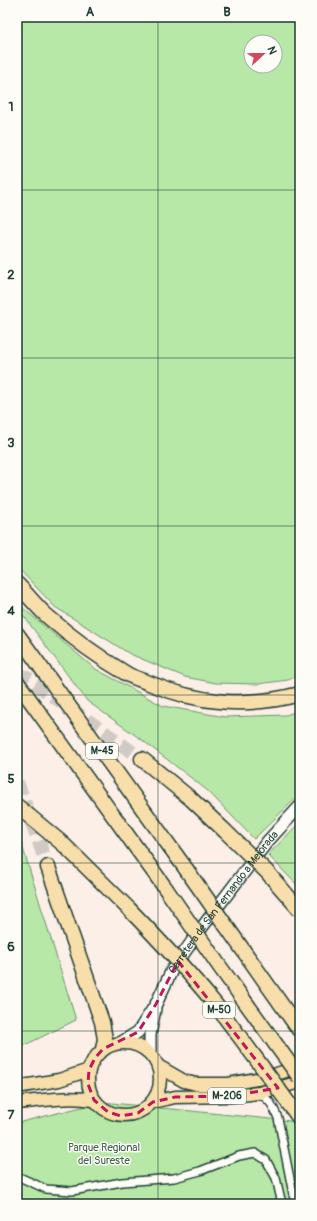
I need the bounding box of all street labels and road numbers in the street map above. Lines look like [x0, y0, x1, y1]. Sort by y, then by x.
road number: M-45 [86, 743, 118, 759]
street label: Carretera de San Fernando a Mejorada [165, 828, 281, 976]
road number: M-50 [203, 1002, 235, 1018]
road number: M-206 [208, 1088, 246, 1104]

